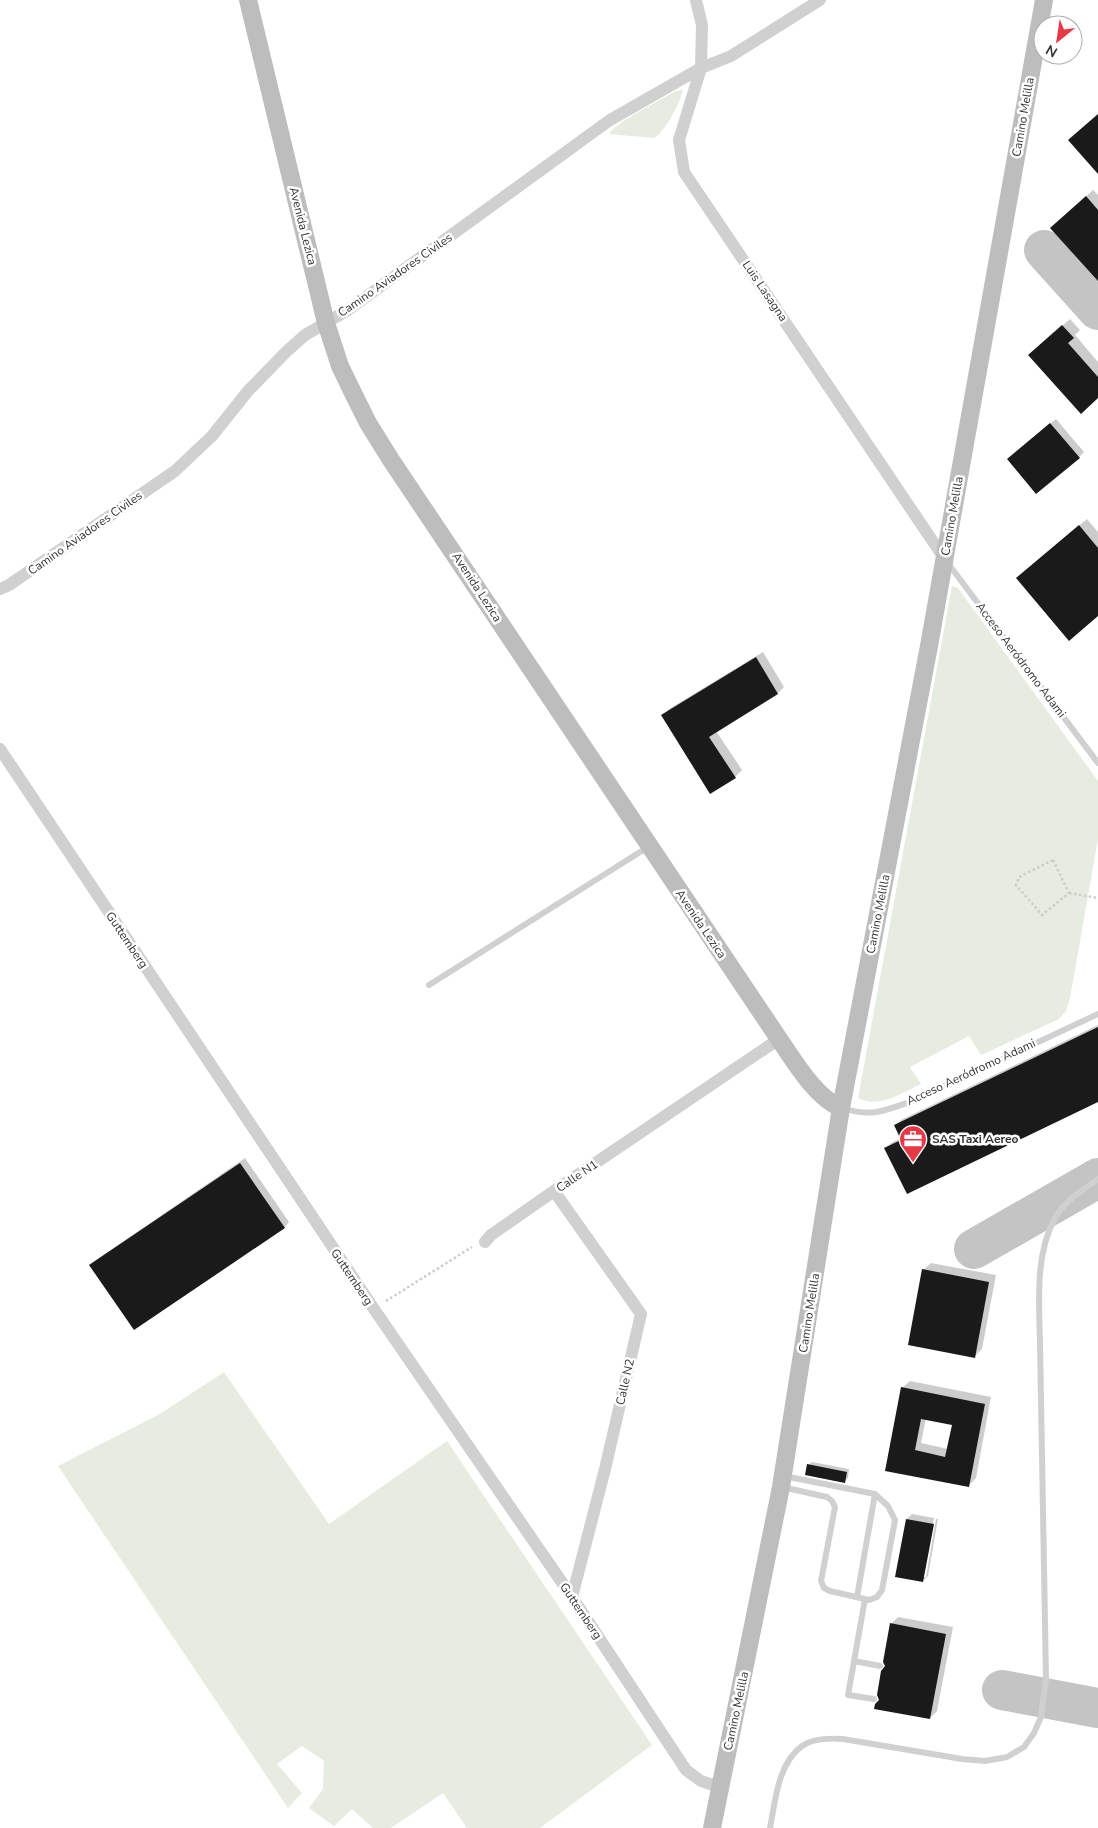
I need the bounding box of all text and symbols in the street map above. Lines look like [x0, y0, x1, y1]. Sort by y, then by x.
north arrow [1033, 15, 1083, 65]
text: N [1042, 40, 1061, 62]
street label: Camino Melilla [1008, 76, 1038, 158]
street label: Avenida Lezica [286, 185, 320, 267]
street label: Camino Aviadores Civiles [335, 229, 456, 321]
street label: Luis Lasagna [739, 258, 791, 324]
street label: Camino Melilla [937, 475, 967, 557]
street label: Camino Aviadores Civiles [25, 487, 146, 579]
street label: Avenida Lezica [449, 549, 505, 625]
street label: Acceso Aeródromo Adami [972, 599, 1070, 721]
street label: Camino Melilla [862, 873, 894, 955]
street label: Avenida Lezica [672, 886, 730, 962]
street label: Guttemberg [102, 909, 152, 971]
street label: Acceso Aeródromo Adami [904, 1035, 1038, 1109]
office icon: SAS Taxi Aereo [898, 1124, 928, 1163]
place label: SAS Taxi Aereo [932, 1131, 1019, 1147]
street label: Calle N1 [553, 1156, 601, 1196]
street label: Guttemberg [327, 1246, 377, 1308]
street label: Camino Melilla [795, 1272, 823, 1354]
street label: Calle N2 [612, 1357, 638, 1407]
street label: Guttemberg [556, 1580, 606, 1642]
street label: Camino Melilla [720, 1670, 752, 1752]

